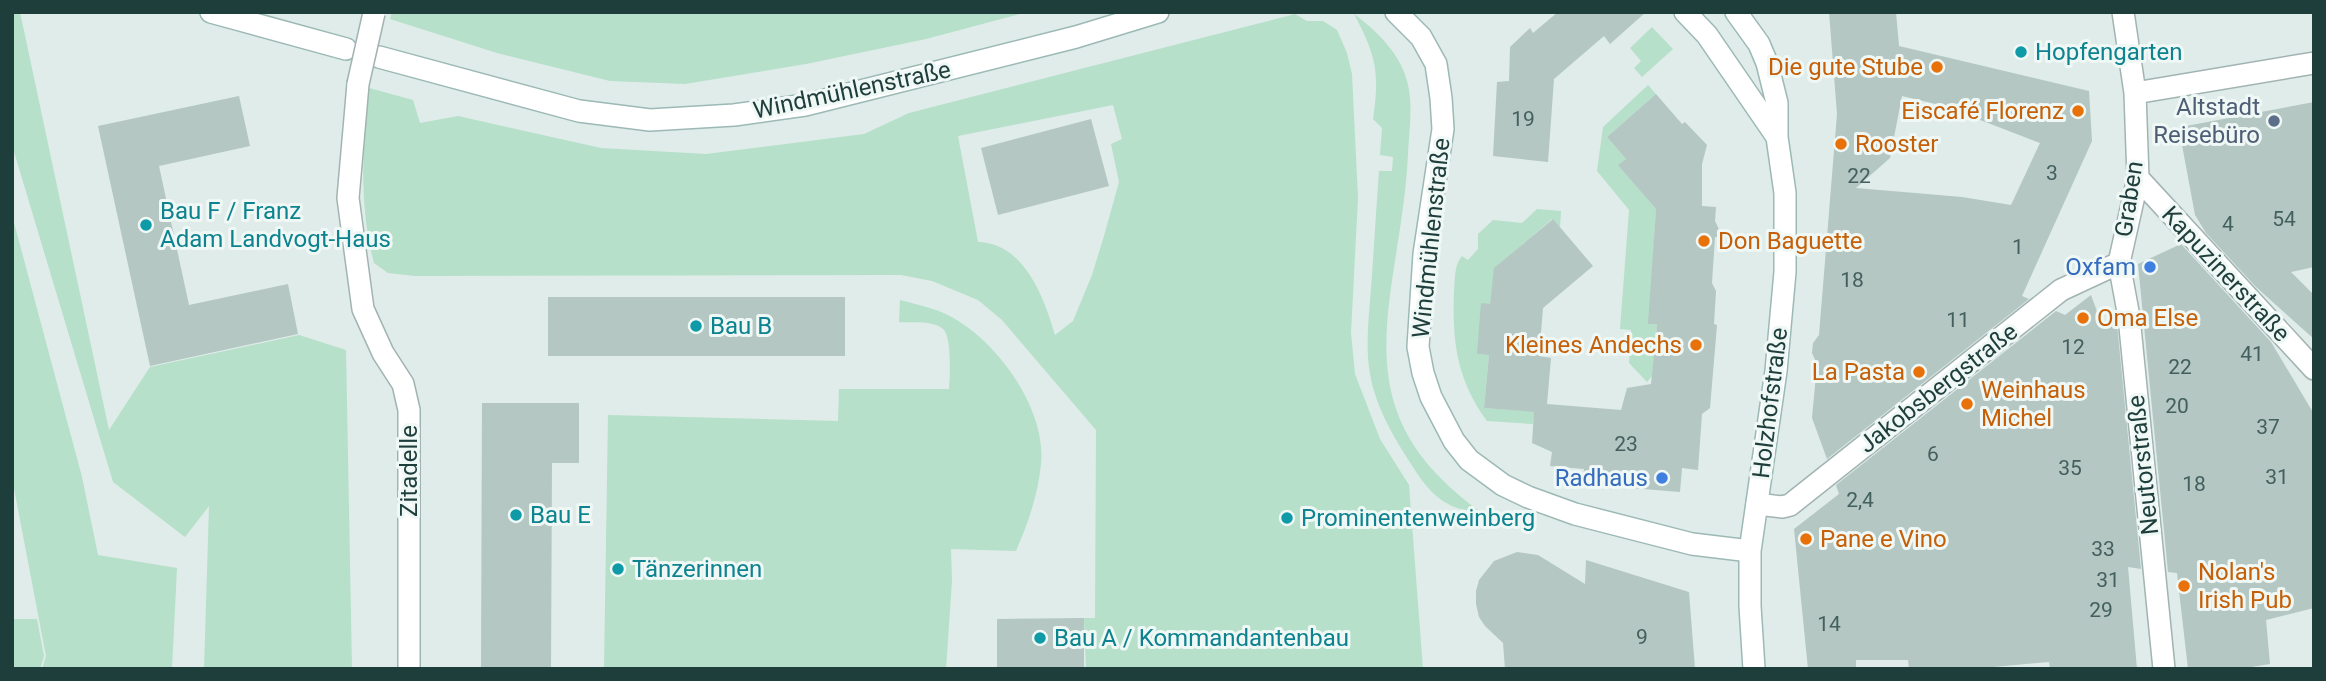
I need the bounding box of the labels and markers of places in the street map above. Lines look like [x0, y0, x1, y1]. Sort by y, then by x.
place label: Hopfengarten [2035, 38, 2182, 66]
marker: Hopfengarten [2013, 44, 2029, 60]
place label: Die gute Stube [1768, 53, 1923, 81]
marker: Die gute Stube [1929, 59, 1945, 75]
place label: Altstadt Reisebüro [2153, 93, 2260, 149]
place label: Eiscafé Florenz [1901, 97, 2064, 125]
marker: Eiscafé Florenz [2070, 103, 2086, 119]
marker: Altstadt Reisebüro [2266, 113, 2282, 129]
place label: Rooster [1855, 130, 1938, 158]
marker: Rooster [1833, 136, 1849, 152]
place label: Bau F / Franz Adam Landvogt-Haus [160, 197, 391, 253]
marker: Bau F / Franz Adam Landvogt-Haus [138, 217, 154, 233]
place label: Don Baguette [1718, 227, 1863, 255]
marker: Don Baguette [1696, 233, 1712, 249]
place label: Oxfam [2065, 253, 2136, 281]
marker: Oxfam [2142, 259, 2158, 275]
place label: Oma Else [2097, 304, 2198, 332]
marker: Oma Else [2075, 310, 2091, 326]
place label: Bau B [710, 312, 772, 340]
marker: Bau B [688, 318, 704, 334]
place label: Kleines Andechs [1505, 331, 1682, 359]
marker: Kleines Andechs [1688, 337, 1704, 353]
place label: La Pasta [1812, 358, 1905, 386]
marker: La Pasta [1911, 364, 1927, 380]
place label: Weinhaus Michel [1981, 376, 2086, 432]
marker: Weinhaus Michel [1959, 396, 1975, 412]
place label: Radhaus [1555, 464, 1648, 492]
marker: Radhaus [1654, 470, 1670, 486]
place label: Bau E [530, 501, 591, 529]
place label: Prominentenweinberg [1301, 504, 1535, 532]
marker: Bau E [508, 507, 524, 523]
marker: Prominentenweinberg [1279, 510, 1295, 526]
place label: Pane e Vino [1820, 525, 1947, 553]
marker: Pane e Vino [1798, 531, 1814, 547]
place label: Tänzerinnen [632, 555, 762, 583]
place label: Nolan's Irish Pub [2198, 558, 2292, 614]
marker: Tänzerinnen [610, 561, 626, 577]
marker: Nolan's Irish Pub [2176, 578, 2192, 594]
place label: Bau A / Kommandantenbau [1054, 624, 1349, 652]
marker: Bau A / Kommandantenbau [1032, 630, 1048, 646]

